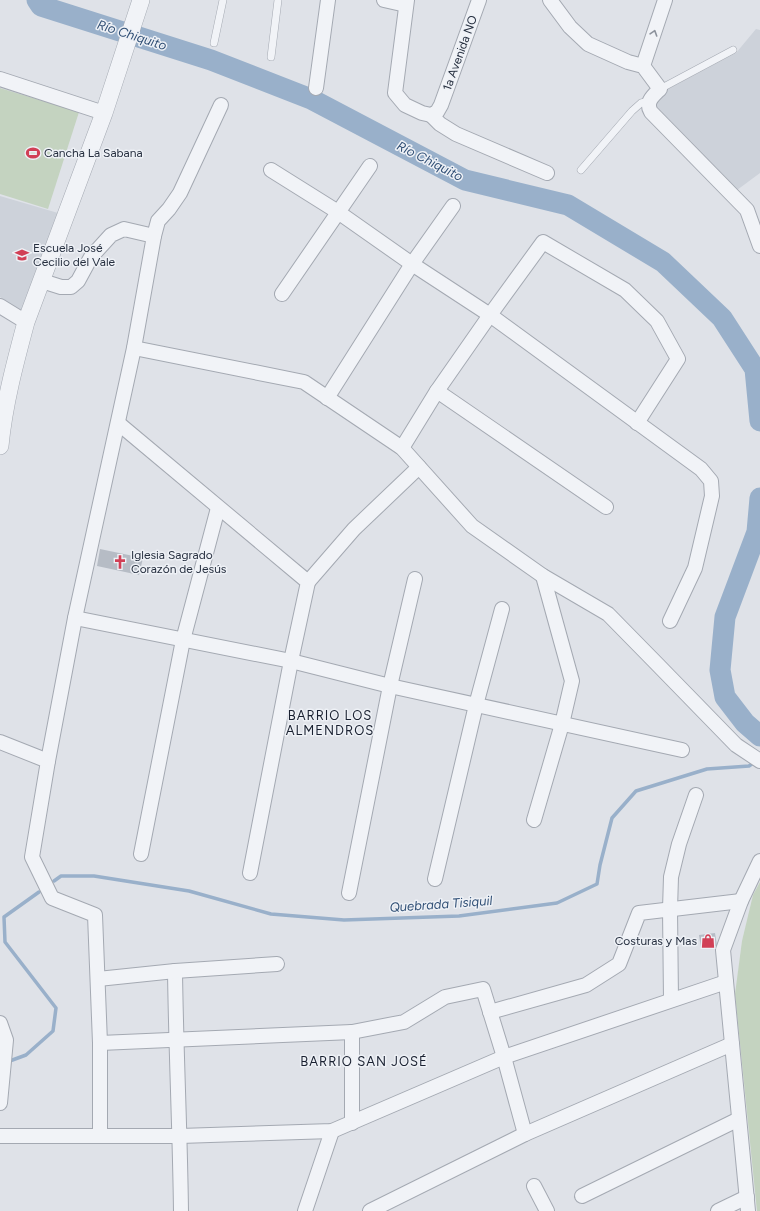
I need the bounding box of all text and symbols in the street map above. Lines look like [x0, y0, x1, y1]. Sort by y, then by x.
street label: 1a Avenida NO [440, 14, 480, 92]
water label: Río Chiquito [95, 17, 169, 53]
one-way arrow [649, 30, 658, 37]
water label: Río Chiquito [394, 138, 466, 184]
sports icon: Cancha La Sabana [25, 145, 41, 161]
place label: Cancha La Sabana [44, 146, 143, 160]
place label: Escuela José Cecilio del Vale [33, 241, 116, 269]
school or university icon: Escuela José Cecilio del Vale [14, 247, 30, 263]
place label: Iglesia Sagrado Corazón de Jesús [131, 548, 227, 576]
church icon: Iglesia Sagrado Corazón de Jesús [112, 554, 128, 570]
district label: BARRIO LOS ALMENDROS [286, 708, 374, 738]
water label: Quebrada Tisiquil [389, 893, 493, 915]
shop icon: Costuras y Mas [700, 933, 716, 949]
place label: Costuras y Mas [615, 934, 697, 948]
district label: BARRIO SAN JOSÉ [300, 1054, 428, 1069]

